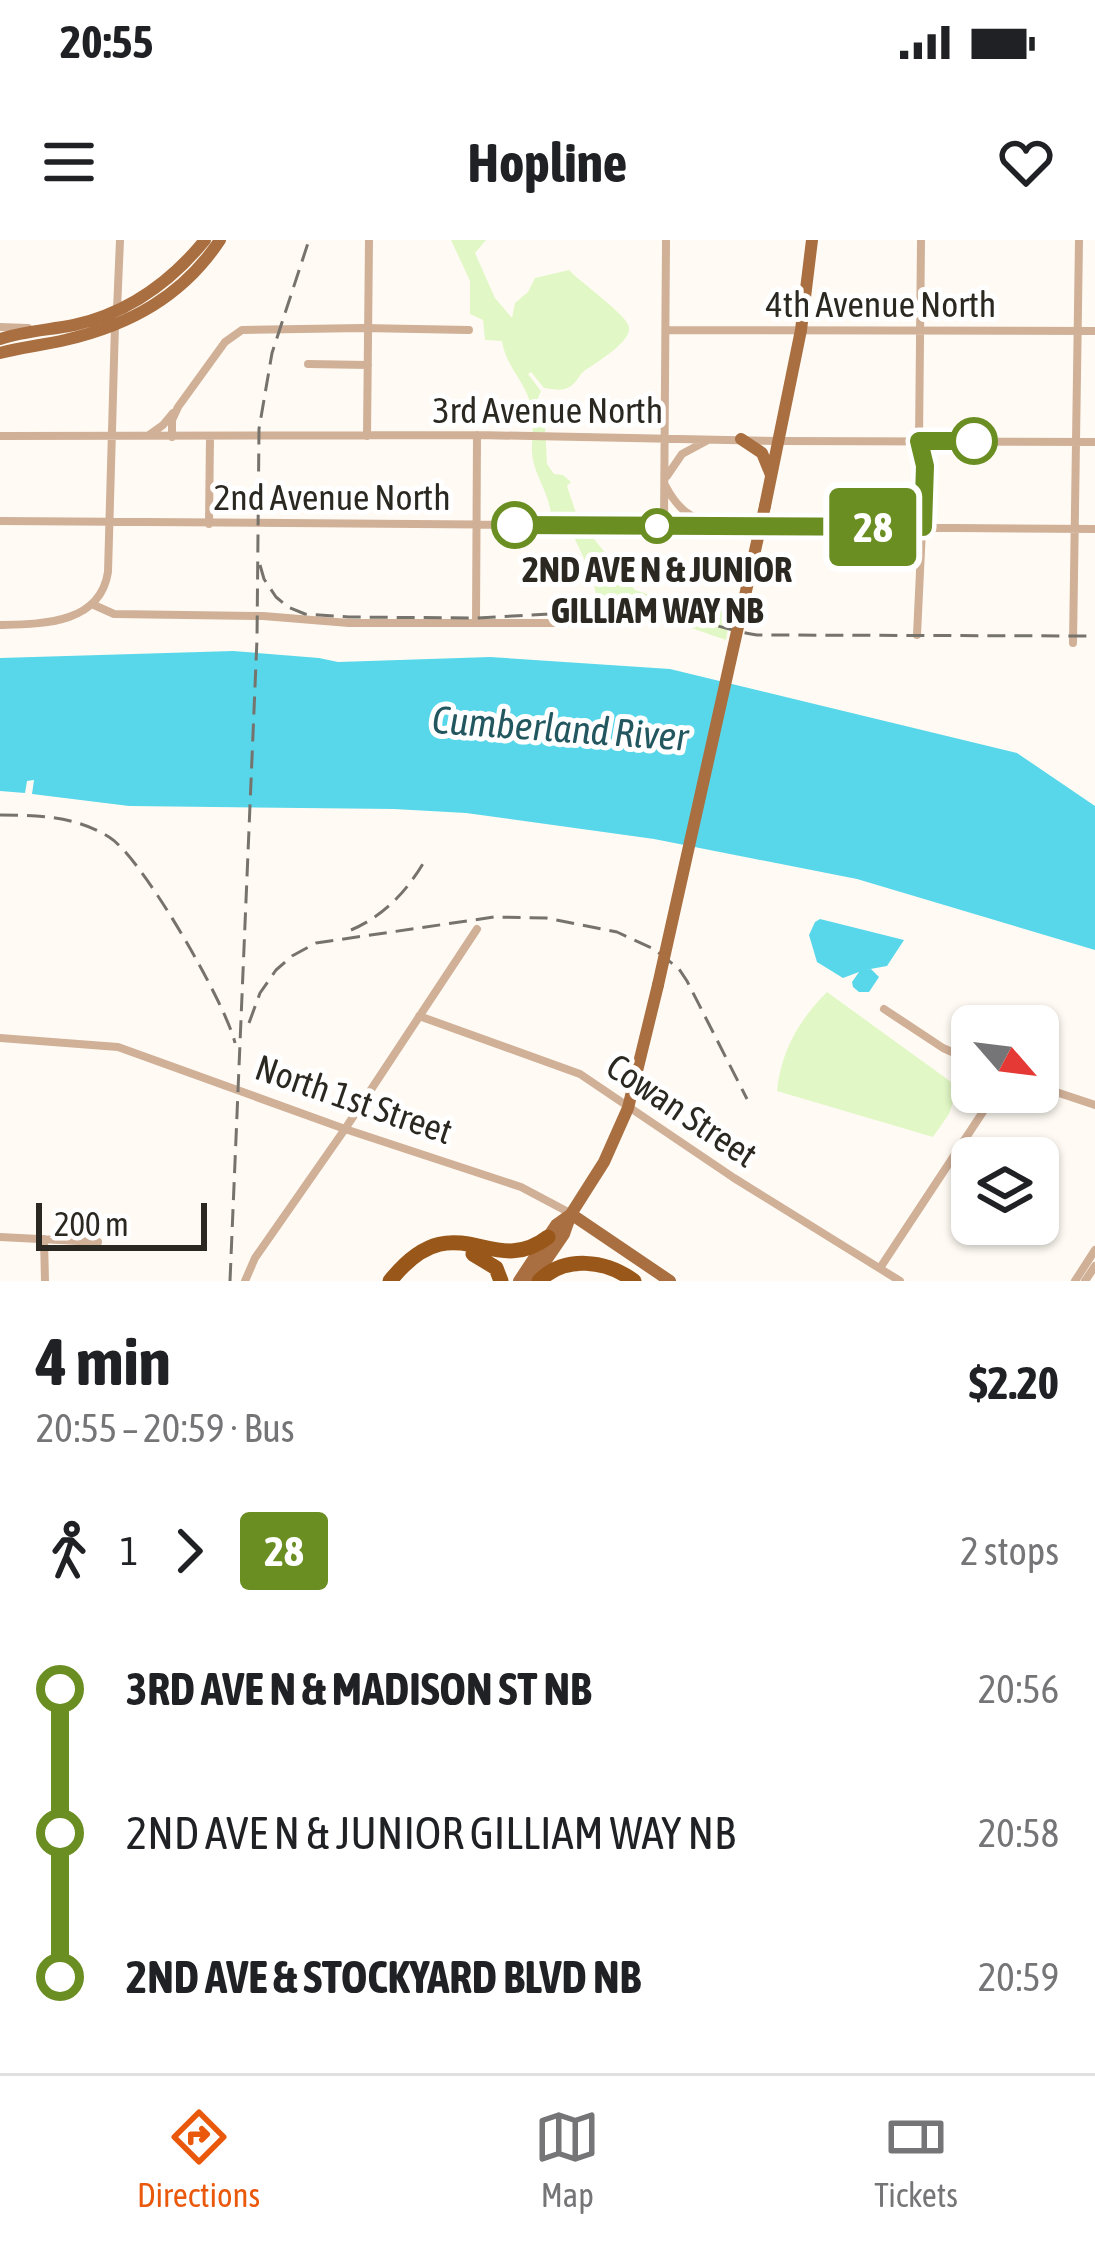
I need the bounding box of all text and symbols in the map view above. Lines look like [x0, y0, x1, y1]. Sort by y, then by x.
text: 20:55 [60, 16, 154, 68]
icon: menu [36, 129, 102, 195]
icon: heart [993, 129, 1059, 195]
text: Hopline [468, 132, 627, 193]
street label: 4th Avenue North [766, 283, 996, 325]
street label: 3rd Avenue North [433, 389, 663, 431]
unlabelled marker [952, 419, 996, 463]
street label: 2nd Avenue North [213, 476, 451, 518]
line badge: 28 [819, 488, 927, 566]
unlabelled marker [493, 503, 537, 547]
text: 28 [853, 503, 893, 551]
marker: 2ND AVE N & JUNIOR GILLIAM WAY NB [641, 510, 673, 542]
place label: 2ND AVE N & JUNIOR GILLIAM WAY NB [522, 548, 792, 631]
water label: Cumberland River [431, 697, 691, 759]
north arrow [951, 1005, 1059, 1113]
map controls [951, 1005, 1059, 1245]
street label: Cowan Street [599, 1044, 765, 1176]
street label: North 1st Street [250, 1046, 458, 1152]
button: layers [951, 1137, 1059, 1245]
scale bar [36, 1197, 207, 1250]
text: 200 m [54, 1205, 129, 1243]
text: 4 min [36, 1323, 171, 1399]
text: $2.20 [969, 1357, 1059, 1409]
text: 20:55 – 20:59 · Bus [36, 1406, 295, 1450]
icon: walk [36, 1518, 102, 1584]
icon: forward [156, 1518, 222, 1584]
text: 28 [264, 1527, 304, 1575]
text: 1 [120, 1529, 138, 1573]
text: 2 stops [960, 1529, 1059, 1573]
text: 3RD AVE N & MADISON ST NB [126, 1663, 591, 1715]
text: 20:56 [978, 1667, 1059, 1711]
text: 2ND AVE N & JUNIOR GILLIAM WAY NB [126, 1807, 735, 1859]
text: 20:58 [978, 1811, 1059, 1855]
text: 2ND AVE & STOCKYARD BLVD NB [126, 1951, 641, 2003]
text: 20:59 [978, 1955, 1059, 1999]
tab: Directions [137, 2104, 260, 2214]
tab: Map [534, 2104, 600, 2214]
tab: Tickets [874, 2104, 958, 2214]

